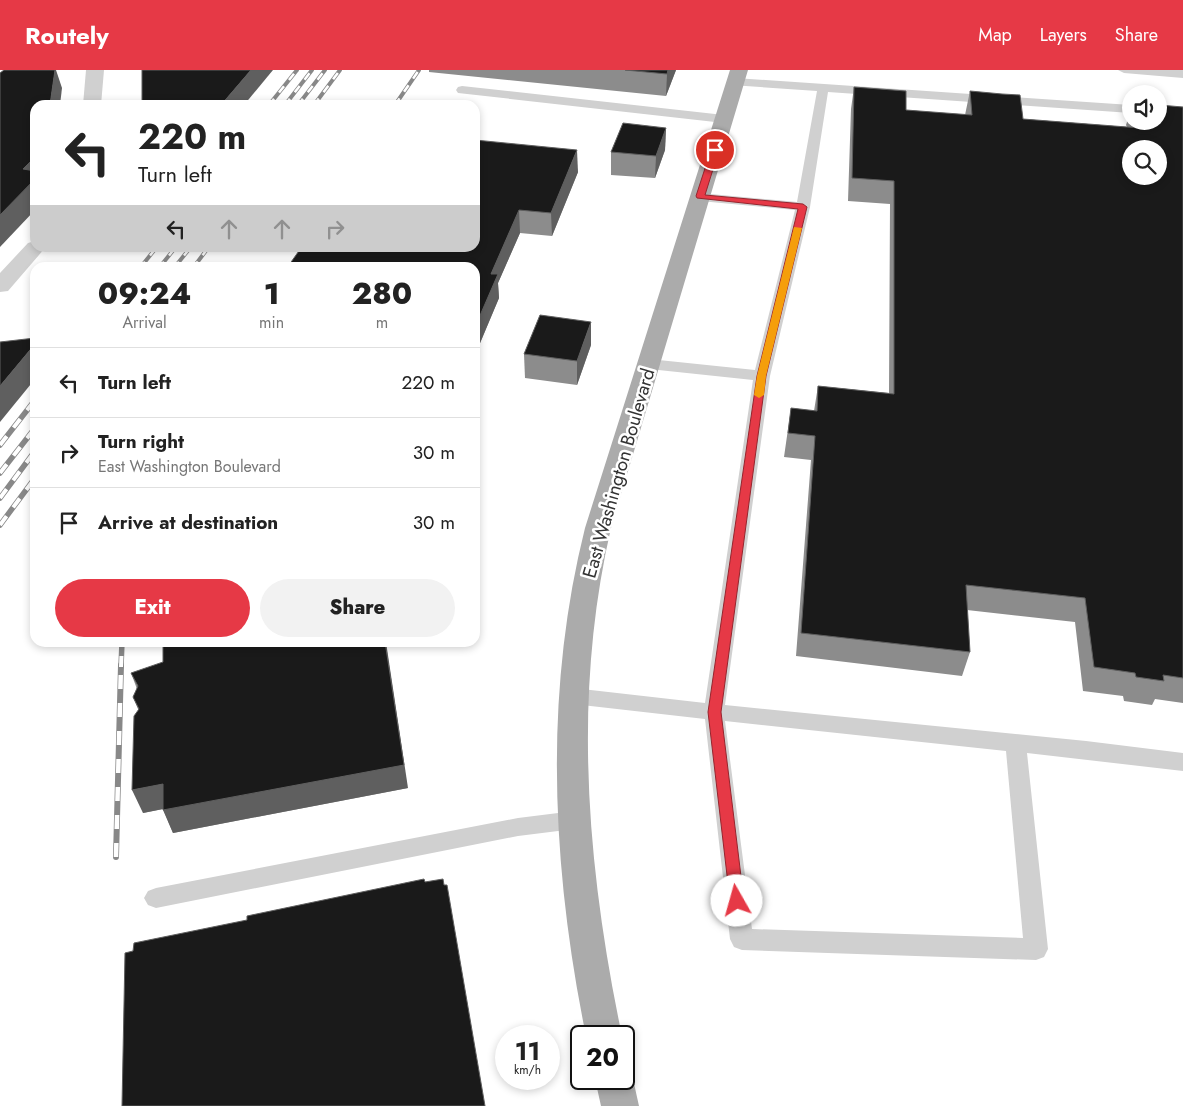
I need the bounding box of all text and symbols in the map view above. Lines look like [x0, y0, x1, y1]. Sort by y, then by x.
text: Routely [25, 18, 109, 53]
text: Map [978, 22, 1012, 48]
text: Layers [1040, 22, 1087, 48]
text: Share [1115, 22, 1158, 48]
map controls [1122, 85, 1167, 185]
button: sound [1122, 85, 1167, 130]
text: 220 m [138, 112, 246, 162]
icon: left [55, 120, 120, 185]
pin [694, 129, 736, 171]
icon: arrive [701, 136, 729, 164]
button: search [1122, 140, 1167, 185]
text: Turn left [138, 158, 212, 190]
icon: left [162, 215, 190, 243]
icon: ahead [215, 215, 243, 243]
icon: ahead [268, 215, 296, 243]
icon: right [321, 215, 349, 243]
text: 09:24 [98, 272, 191, 315]
text: 1 [264, 272, 280, 315]
text: 280 [352, 272, 412, 315]
text: Arrival [122, 311, 167, 334]
text: min [259, 311, 284, 334]
text: m [376, 311, 388, 334]
street label: East Washington Boulevard [576, 365, 661, 581]
icon: left [55, 369, 83, 397]
text: Turn left [98, 369, 171, 396]
text: 220 m [401, 369, 455, 396]
text: Turn right [98, 428, 184, 455]
icon: right [55, 439, 83, 467]
text: 30 m [413, 439, 455, 466]
text: East Washington Boulevard [98, 455, 281, 478]
icon: arrive [55, 509, 83, 537]
text: Arrive at destination [98, 509, 278, 536]
text: 30 m [413, 509, 455, 536]
button: Exit [55, 579, 250, 637]
button: Share [260, 579, 455, 637]
position arrow [710, 874, 762, 926]
speed limit sign: 20 [570, 1025, 635, 1090]
text: 11 [515, 1033, 540, 1069]
text: km/h [514, 1061, 541, 1079]

